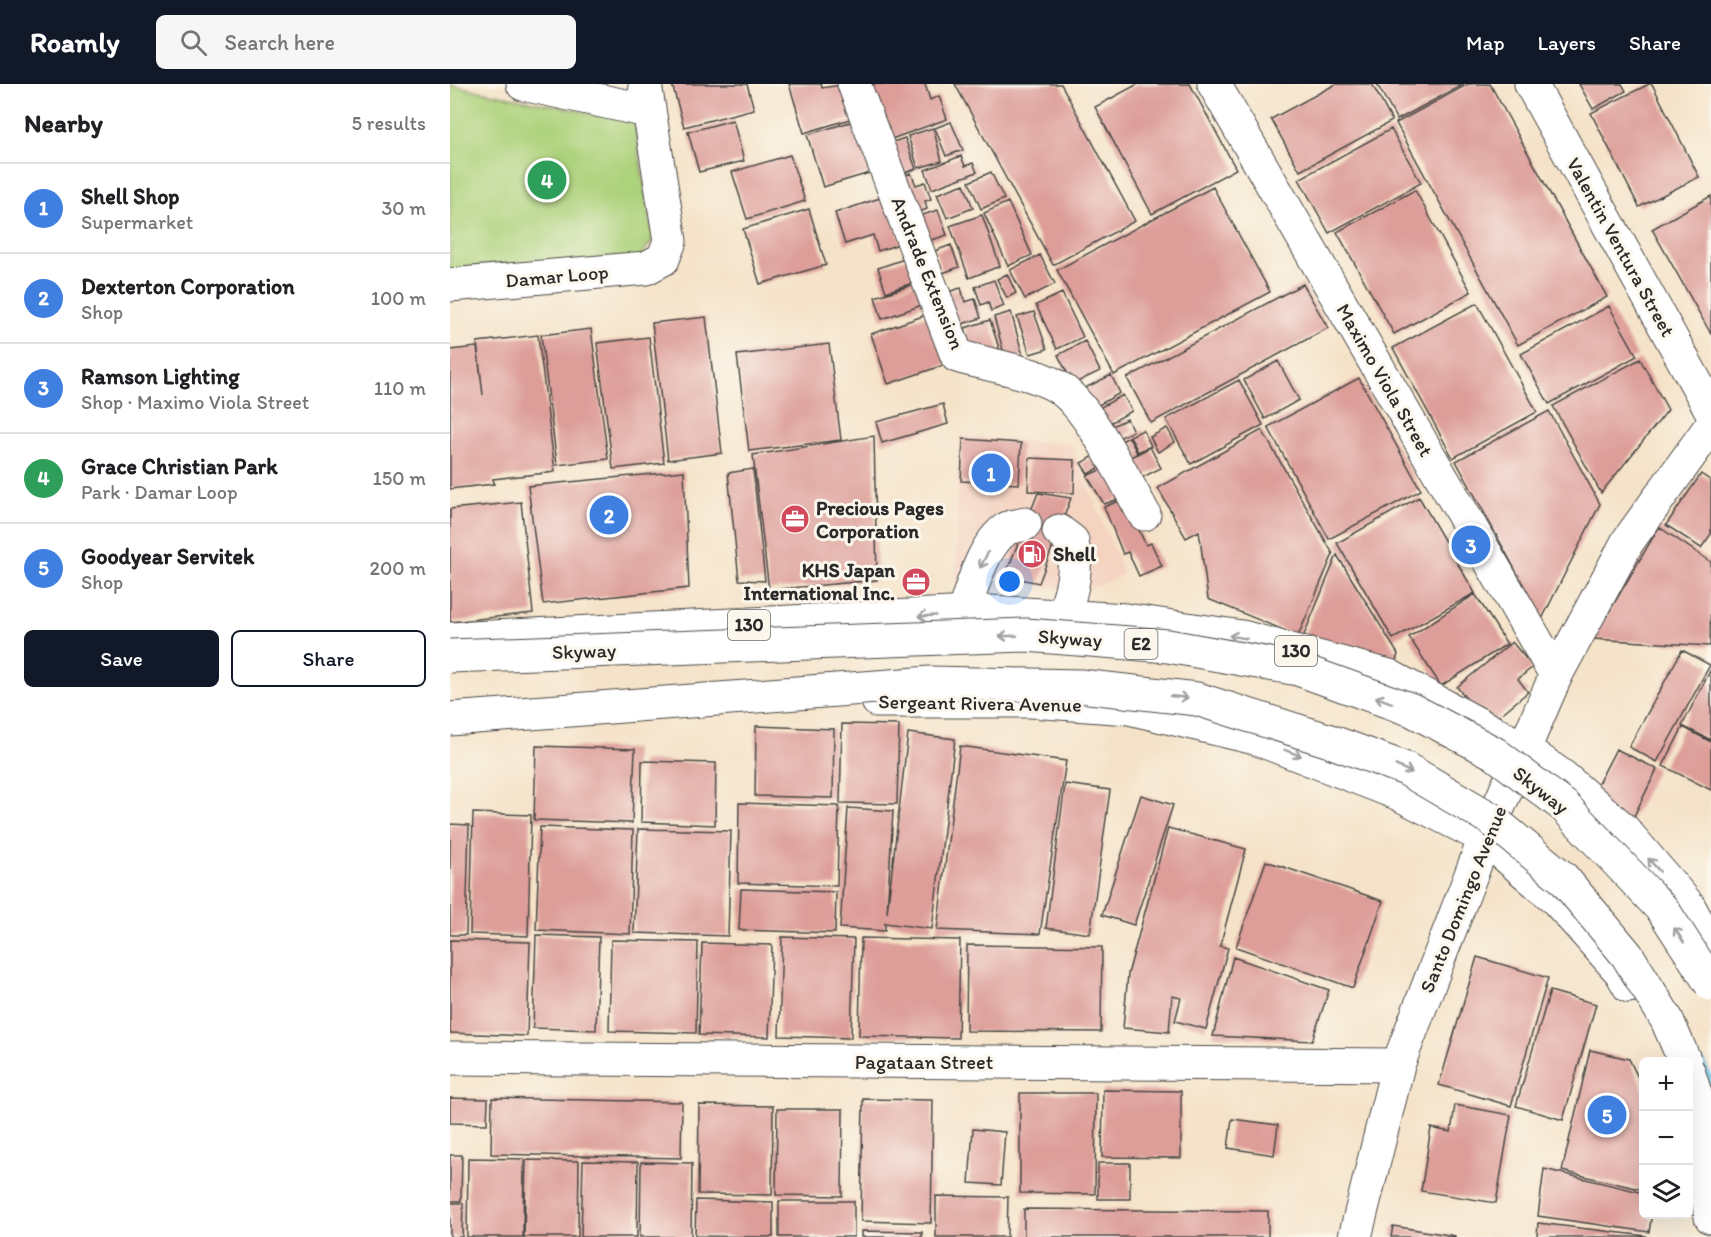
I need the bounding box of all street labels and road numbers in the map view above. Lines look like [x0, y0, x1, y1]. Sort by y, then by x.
street label: Valentin Ventura Street [1562, 153, 1680, 341]
street label: Andrade Extension [886, 193, 970, 353]
street label: Damar Loop [504, 260, 610, 292]
street label: Maximo Viola Street [1332, 299, 1438, 461]
road number: 130 [728, 610, 770, 640]
street label: Skyway [1037, 624, 1103, 652]
road number: E2 [1124, 629, 1158, 659]
road number: 130 [1275, 636, 1317, 666]
street label: Skyway [551, 638, 617, 664]
street label: Sergeant Rivera Avenue [878, 689, 1082, 717]
street label: Skyway [1508, 761, 1574, 820]
street label: Santo Domingo Avenue [1414, 802, 1512, 996]
street label: Pagataan Street [855, 1050, 993, 1074]

